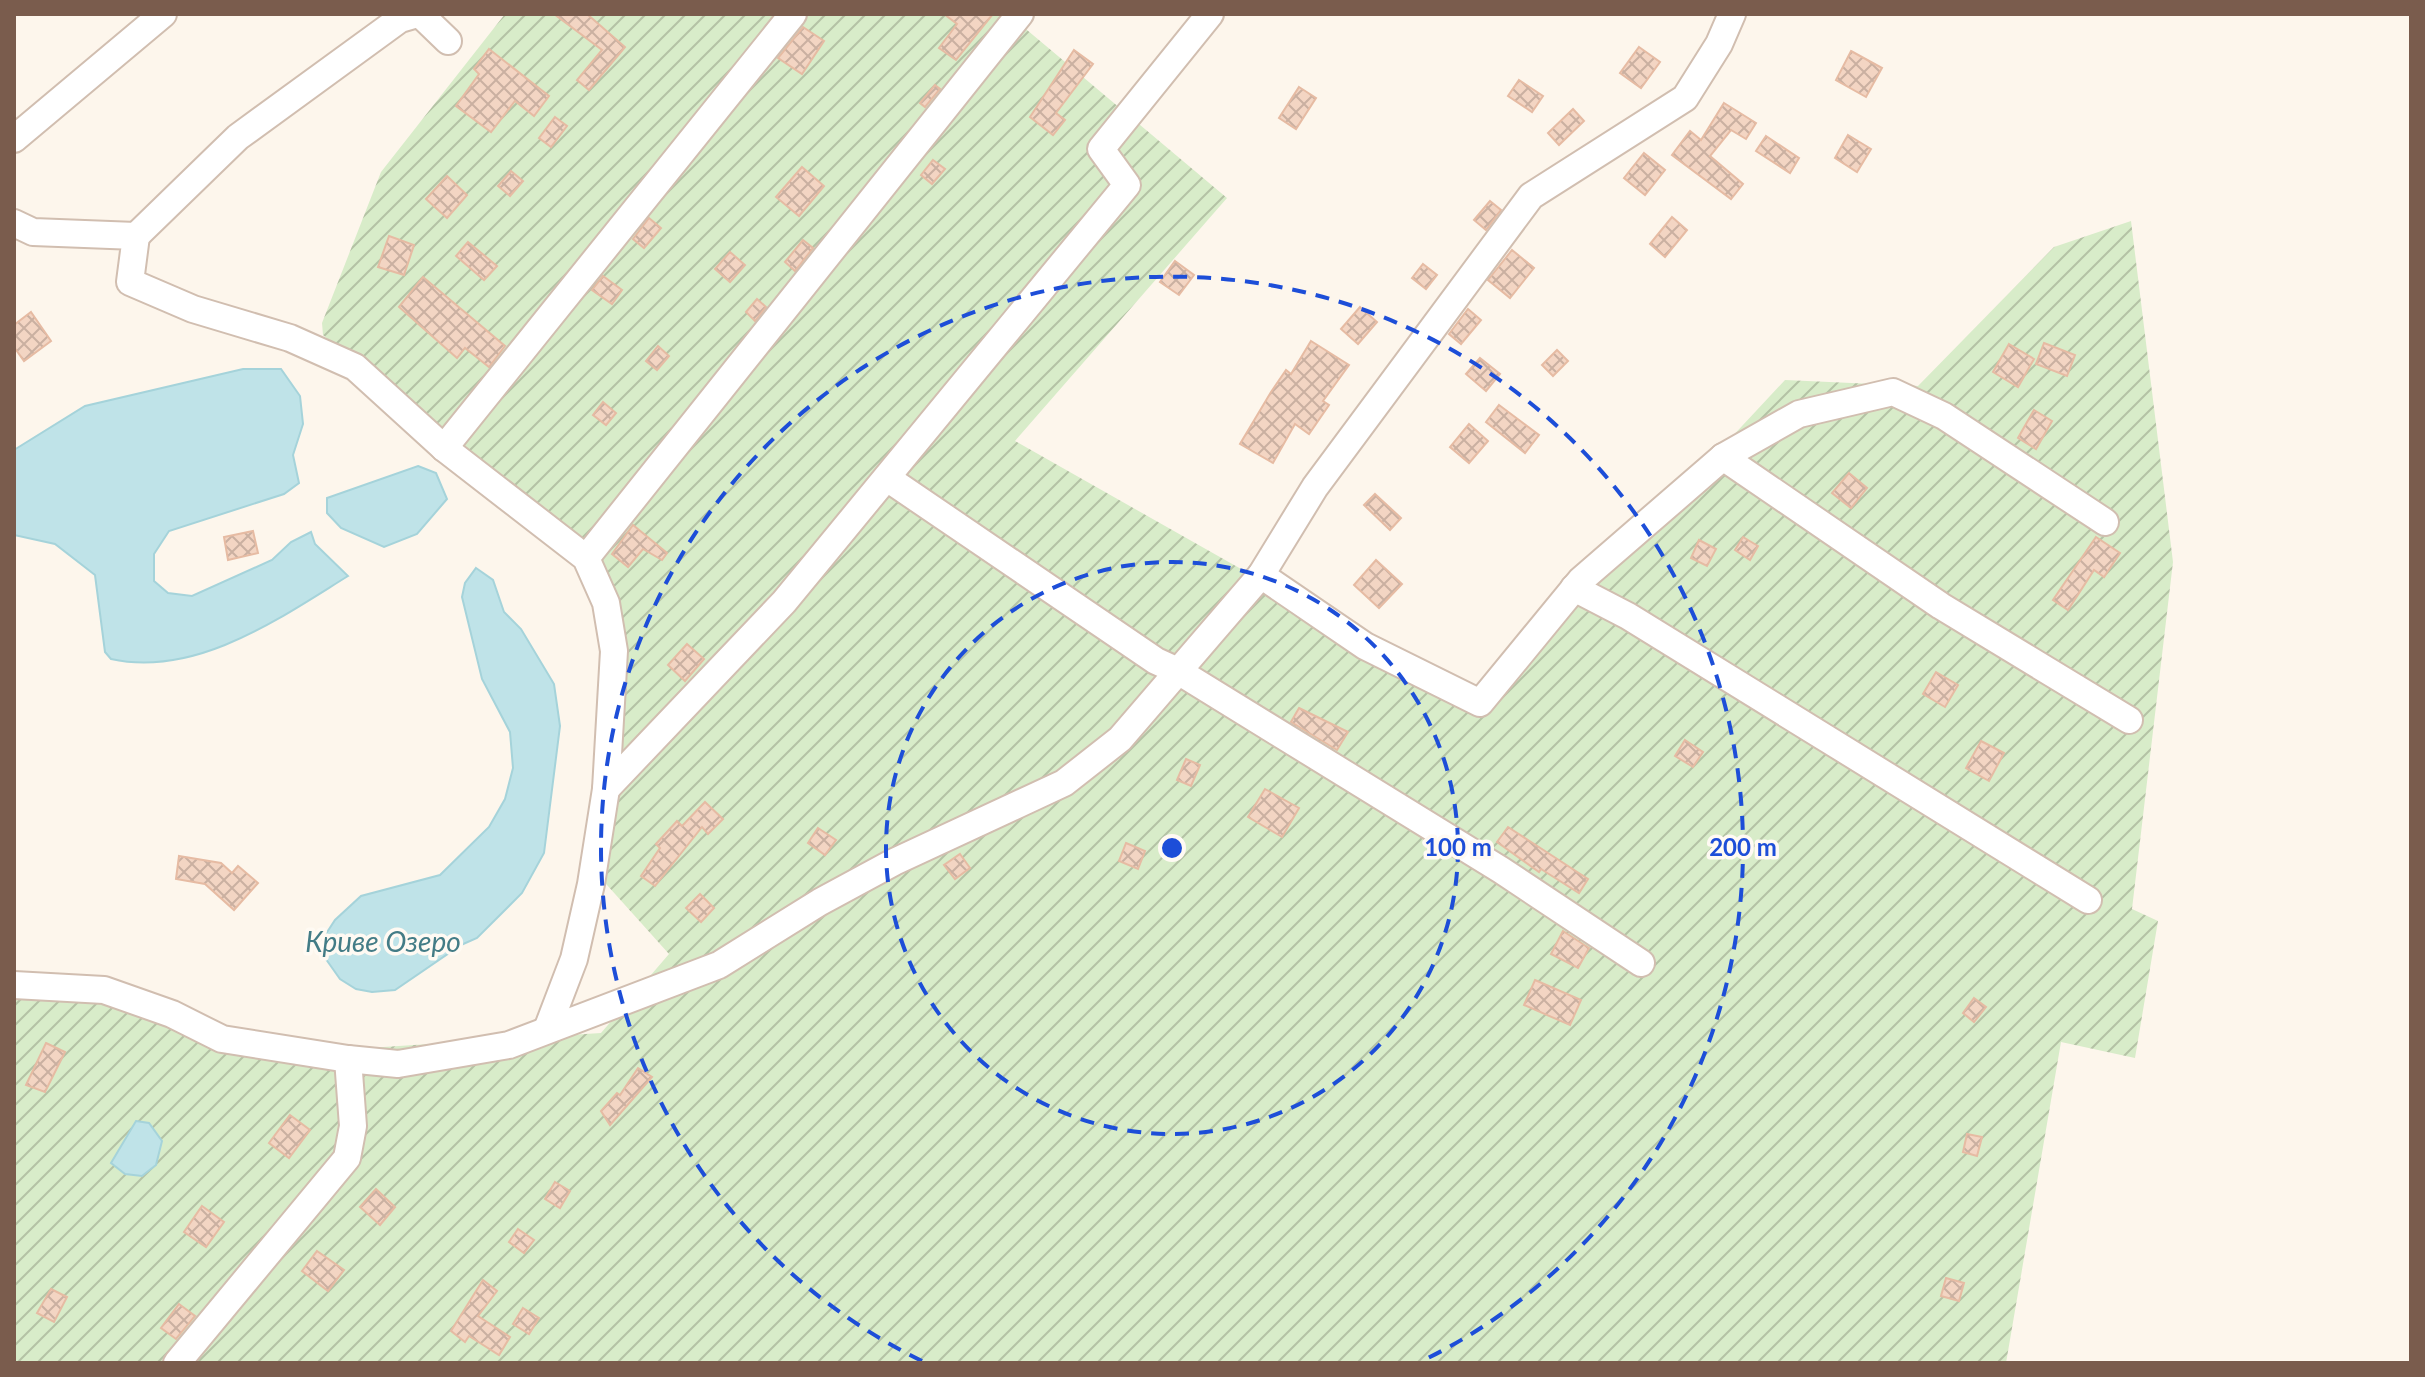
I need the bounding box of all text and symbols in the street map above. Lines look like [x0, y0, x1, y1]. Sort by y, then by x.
text: 100 m [1424, 832, 1492, 861]
text: 200 m [1709, 832, 1777, 861]
centre of rings [1158, 834, 1186, 862]
water label: Криве Озеро [305, 924, 461, 958]

